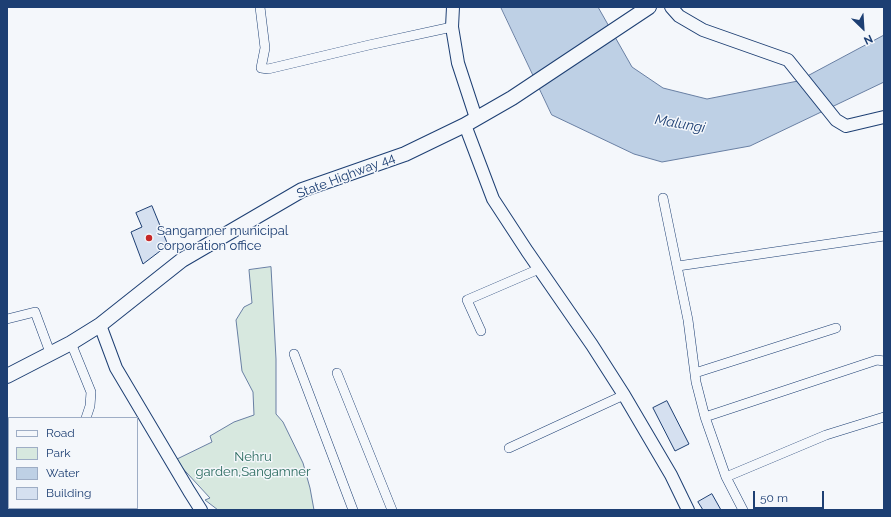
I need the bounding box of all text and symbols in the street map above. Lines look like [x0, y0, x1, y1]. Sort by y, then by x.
north arrow [843, 8, 883, 48]
text: N [862, 32, 875, 47]
water label: Malungi [654, 111, 706, 137]
street label: State Highway 44 [295, 150, 397, 202]
place label: Sangamner municipal corporation office [157, 223, 288, 254]
marker: Sangamner municipal corporation office [144, 233, 154, 243]
legend [8, 417, 138, 509]
text: Road [46, 426, 75, 440]
text: Park [46, 446, 71, 460]
park label: Nehru garden,Sangamner [195, 449, 311, 480]
text: Water [46, 466, 80, 480]
scale bar [755, 483, 826, 509]
text: Building [46, 486, 92, 500]
text: 50 m [760, 491, 788, 505]

